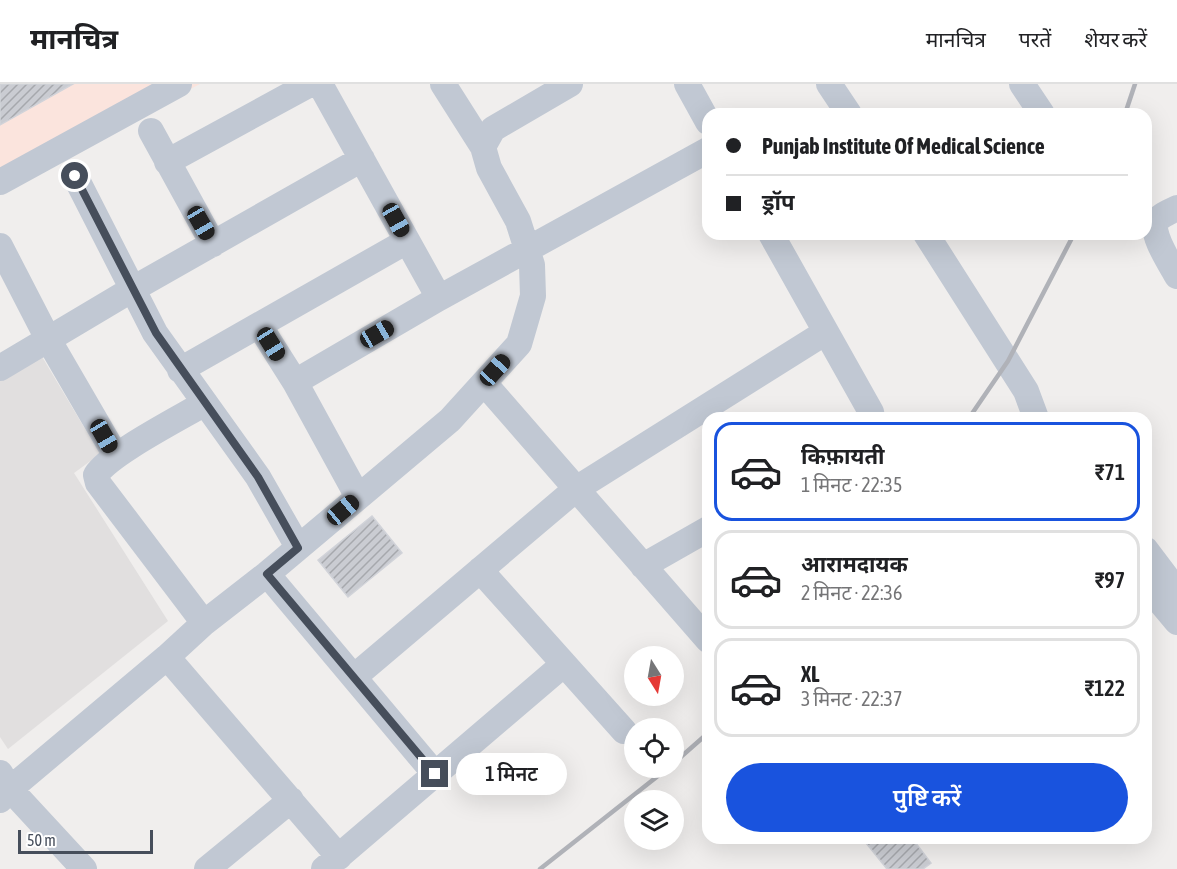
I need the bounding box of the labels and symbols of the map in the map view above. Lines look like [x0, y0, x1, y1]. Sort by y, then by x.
route start [61, 162, 88, 189]
car [379, 200, 413, 240]
car [184, 203, 218, 243]
car [357, 317, 397, 351]
car [254, 324, 288, 364]
car [476, 351, 514, 389]
car [87, 416, 121, 456]
car [323, 492, 363, 528]
north arrow [624, 646, 684, 706]
callout: 1 मिनट [456, 753, 567, 795]
route end [421, 760, 448, 787]
scale bar [18, 827, 153, 854]

